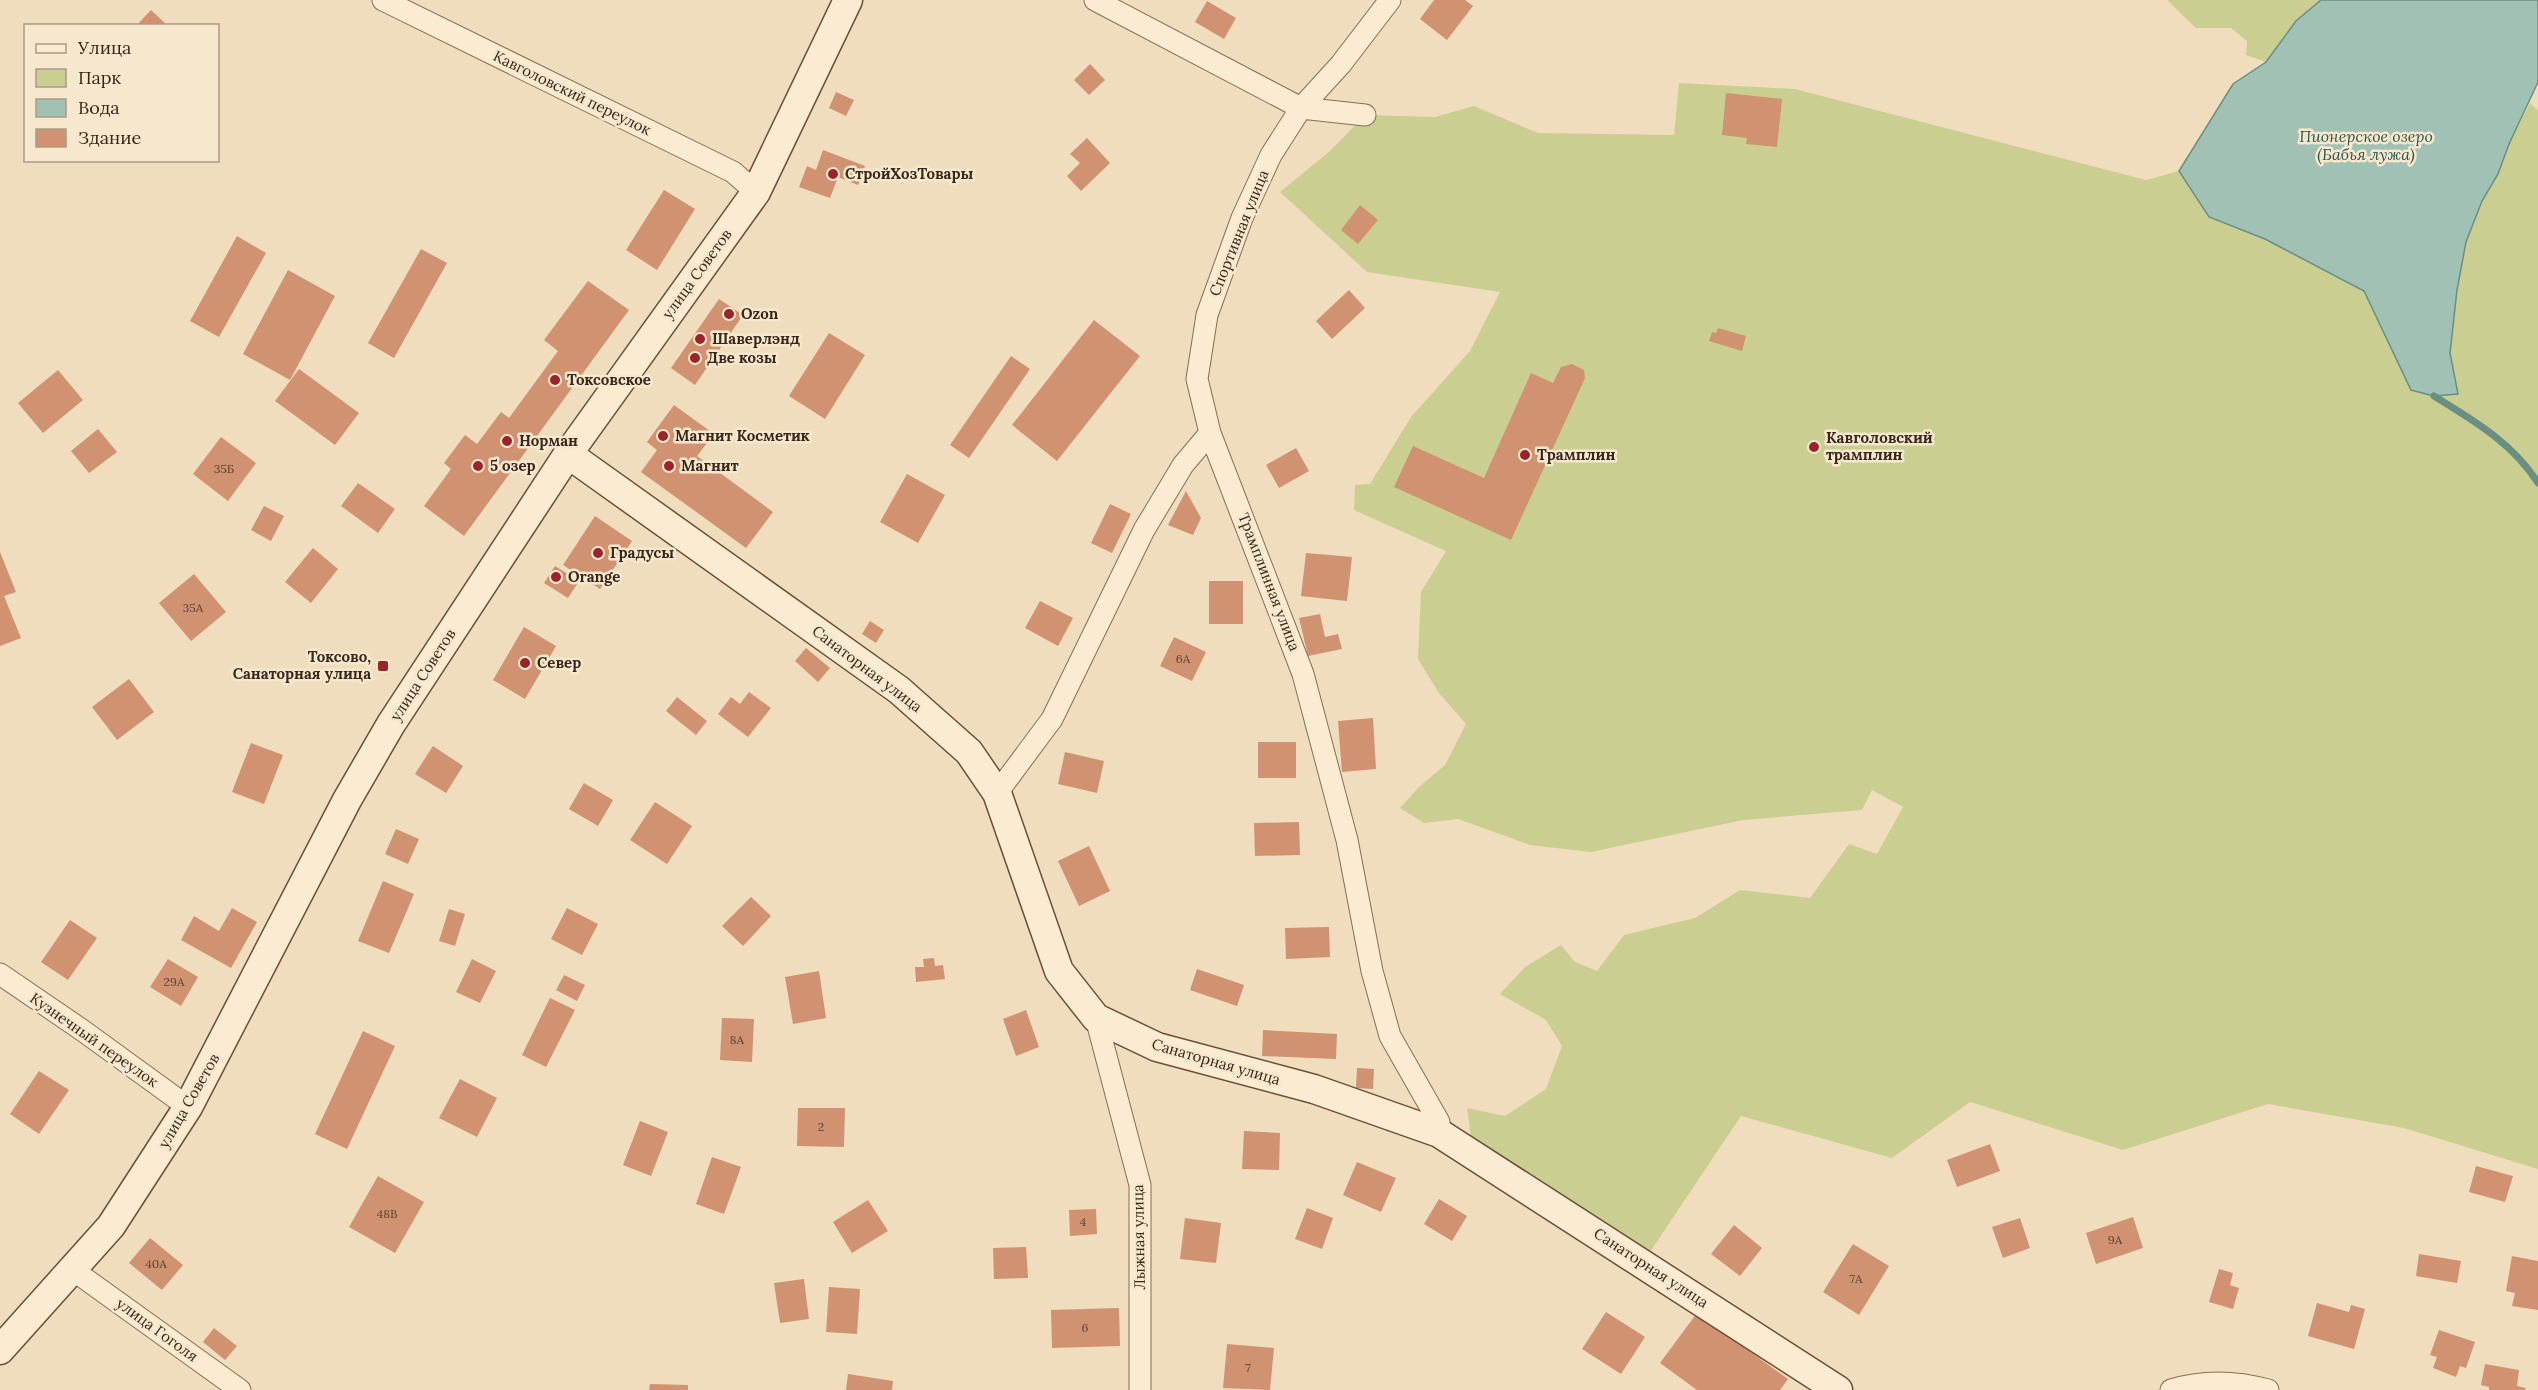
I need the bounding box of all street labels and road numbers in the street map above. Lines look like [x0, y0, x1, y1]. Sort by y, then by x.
street label: Кавголовский переулок [490, 46, 654, 139]
street label: Спортивная улица [1205, 167, 1273, 299]
street label: улица Советов [658, 225, 736, 322]
street label: Трамплинная улица [1234, 510, 1305, 654]
street label: Санаторная улица [809, 621, 926, 716]
street label: улица Советов [386, 625, 460, 724]
street label: Кузнечный переулок [26, 988, 162, 1091]
street label: Санаторная улица [1150, 1034, 1283, 1089]
street label: улица Советов [154, 1050, 223, 1152]
street label: Лыжная улица [1128, 1184, 1149, 1290]
street label: Санаторная улица [1590, 1223, 1712, 1312]
street label: улица Гоголя [113, 1294, 202, 1366]

